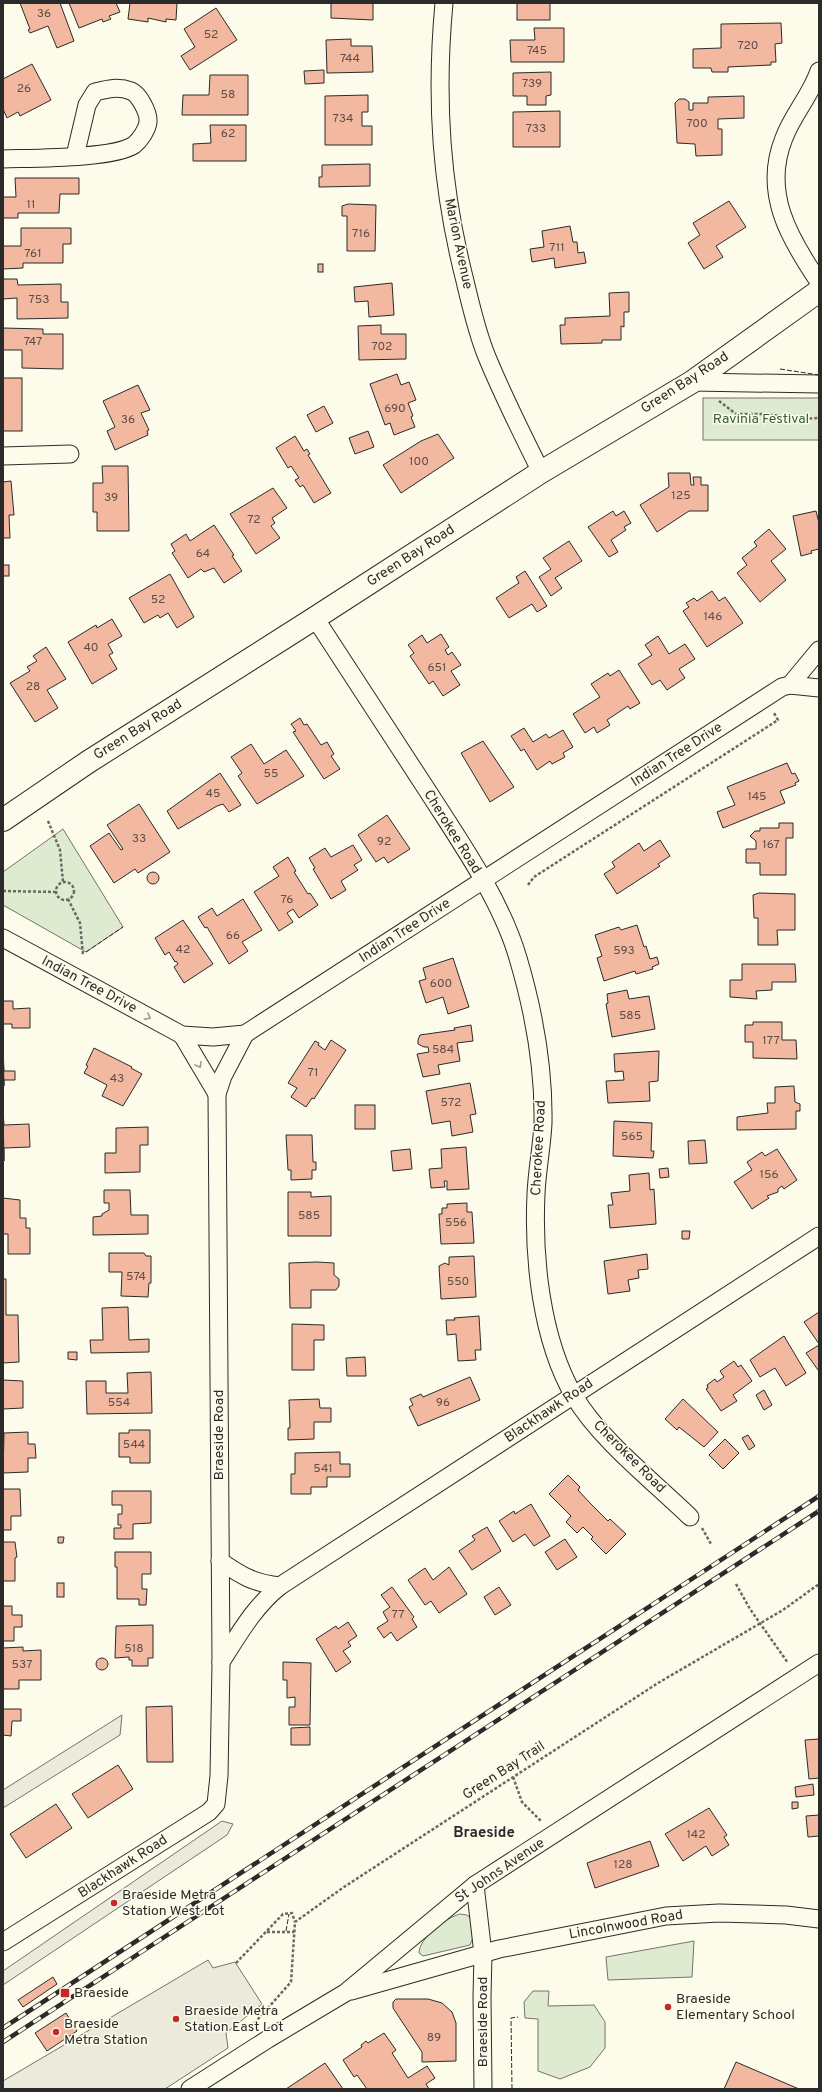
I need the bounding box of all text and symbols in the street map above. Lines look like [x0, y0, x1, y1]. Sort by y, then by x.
house number: 36 [37, 6, 51, 22]
house number: 52 [204, 27, 218, 43]
house number: 720 [737, 38, 759, 54]
house number: 745 [527, 43, 547, 59]
house number: 744 [340, 51, 360, 67]
house number: 739 [522, 76, 542, 92]
house number: 26 [17, 81, 31, 97]
house number: 58 [221, 87, 235, 103]
house number: 734 [333, 111, 353, 127]
house number: 700 [686, 116, 708, 132]
house number: 733 [526, 121, 546, 137]
house number: 62 [221, 126, 235, 142]
house number: 11 [27, 197, 35, 213]
street label: Marion Avenue [440, 197, 476, 291]
house number: 716 [352, 226, 370, 242]
house number: 711 [549, 240, 565, 256]
house number: 761 [24, 246, 42, 262]
house number: 753 [29, 292, 49, 308]
house number: 747 [24, 334, 42, 350]
house number: 702 [372, 339, 392, 355]
street label: Green Bay Road [638, 348, 732, 418]
house number: 690 [384, 401, 406, 417]
park label: Ravinia Festival [713, 411, 809, 428]
house number: 36 [121, 412, 135, 428]
house number: 100 [409, 454, 429, 470]
house number: 125 [671, 488, 691, 504]
house number: 39 [104, 490, 118, 506]
house number: 72 [247, 512, 261, 528]
street label: Green Bay Road [364, 521, 458, 591]
house number: 64 [196, 546, 210, 562]
house number: 52 [151, 592, 165, 608]
house number: 146 [704, 609, 722, 625]
house number: 40 [83, 640, 99, 656]
house number: 651 [427, 660, 447, 676]
house number: 28 [26, 679, 40, 695]
street label: Green Bay Road [91, 696, 185, 764]
street label: Indian Tree Drive [628, 719, 726, 791]
house number: 55 [264, 766, 278, 782]
house number: 45 [206, 786, 220, 802]
street label: Cherokee Road [419, 787, 485, 877]
house number: 145 [747, 789, 767, 805]
house number: 33 [132, 831, 146, 847]
house number: 92 [377, 834, 391, 850]
house number: 167 [762, 837, 780, 853]
house number: 76 [281, 892, 293, 908]
street label: Indian Tree Drive [356, 895, 454, 967]
house number: 66 [226, 928, 240, 944]
house number: 42 [176, 942, 190, 958]
house number: 593 [613, 943, 635, 959]
street label: Indian Tree Drive [38, 953, 140, 1017]
house number: 600 [430, 976, 452, 992]
house number: 585 [619, 1008, 641, 1024]
one-way arrow [144, 1012, 151, 1020]
house number: 177 [762, 1033, 780, 1049]
house number: 584 [432, 1042, 454, 1058]
one-way arrow [195, 1061, 202, 1068]
house number: 71 [308, 1065, 318, 1081]
house number: 43 [110, 1071, 124, 1087]
house number: 572 [441, 1095, 461, 1111]
street label: Cherokee Road [528, 1100, 550, 1196]
house number: 565 [621, 1129, 643, 1145]
house number: 156 [759, 1167, 779, 1183]
house number: 585 [298, 1208, 320, 1224]
house number: 556 [445, 1215, 467, 1231]
house number: 574 [126, 1269, 146, 1285]
house number: 550 [447, 1274, 469, 1290]
street label: Blackhawk Road [501, 1375, 597, 1447]
street label: Braeside Road [211, 1390, 228, 1480]
house number: 554 [108, 1395, 130, 1411]
house number: 96 [436, 1395, 450, 1411]
street label: Cherokee Road [589, 1417, 669, 1497]
house number: 544 [123, 1437, 145, 1453]
house number: 541 [313, 1461, 333, 1477]
house number: 77 [392, 1607, 404, 1623]
house number: 518 [124, 1641, 144, 1657]
house number: 537 [12, 1657, 32, 1673]
street label: Green Bay Trail [460, 1738, 548, 1804]
district label: Braeside [453, 1824, 515, 1843]
house number: 142 [686, 1827, 706, 1843]
street label: Blackhawk Road [75, 1832, 171, 1902]
street label: St Johns Avenue [452, 1835, 548, 1907]
house number: 128 [613, 1857, 633, 1873]
place label: Braeside Metra Station West Lot [122, 1887, 224, 1920]
marker: Braeside Metra Station West Lot [109, 1898, 119, 1908]
street label: Lincolnwood Road [568, 1907, 684, 1943]
street label: Braeside Road [475, 1977, 492, 2067]
place label: Braeside [74, 1985, 129, 2002]
marker: Braeside [59, 1987, 71, 1999]
place label: Braeside Elementary School [676, 1991, 795, 2024]
marker: Braeside Elementary School [663, 2002, 673, 2012]
place label: Braeside Metra Station East Lot [184, 2003, 284, 2036]
marker: Braeside Metra Station East Lot [171, 2014, 181, 2024]
place label: Braeside Metra Station [64, 2016, 148, 2049]
marker: Braeside Metra Station [51, 2027, 61, 2037]
house number: 89 [427, 2030, 441, 2046]

